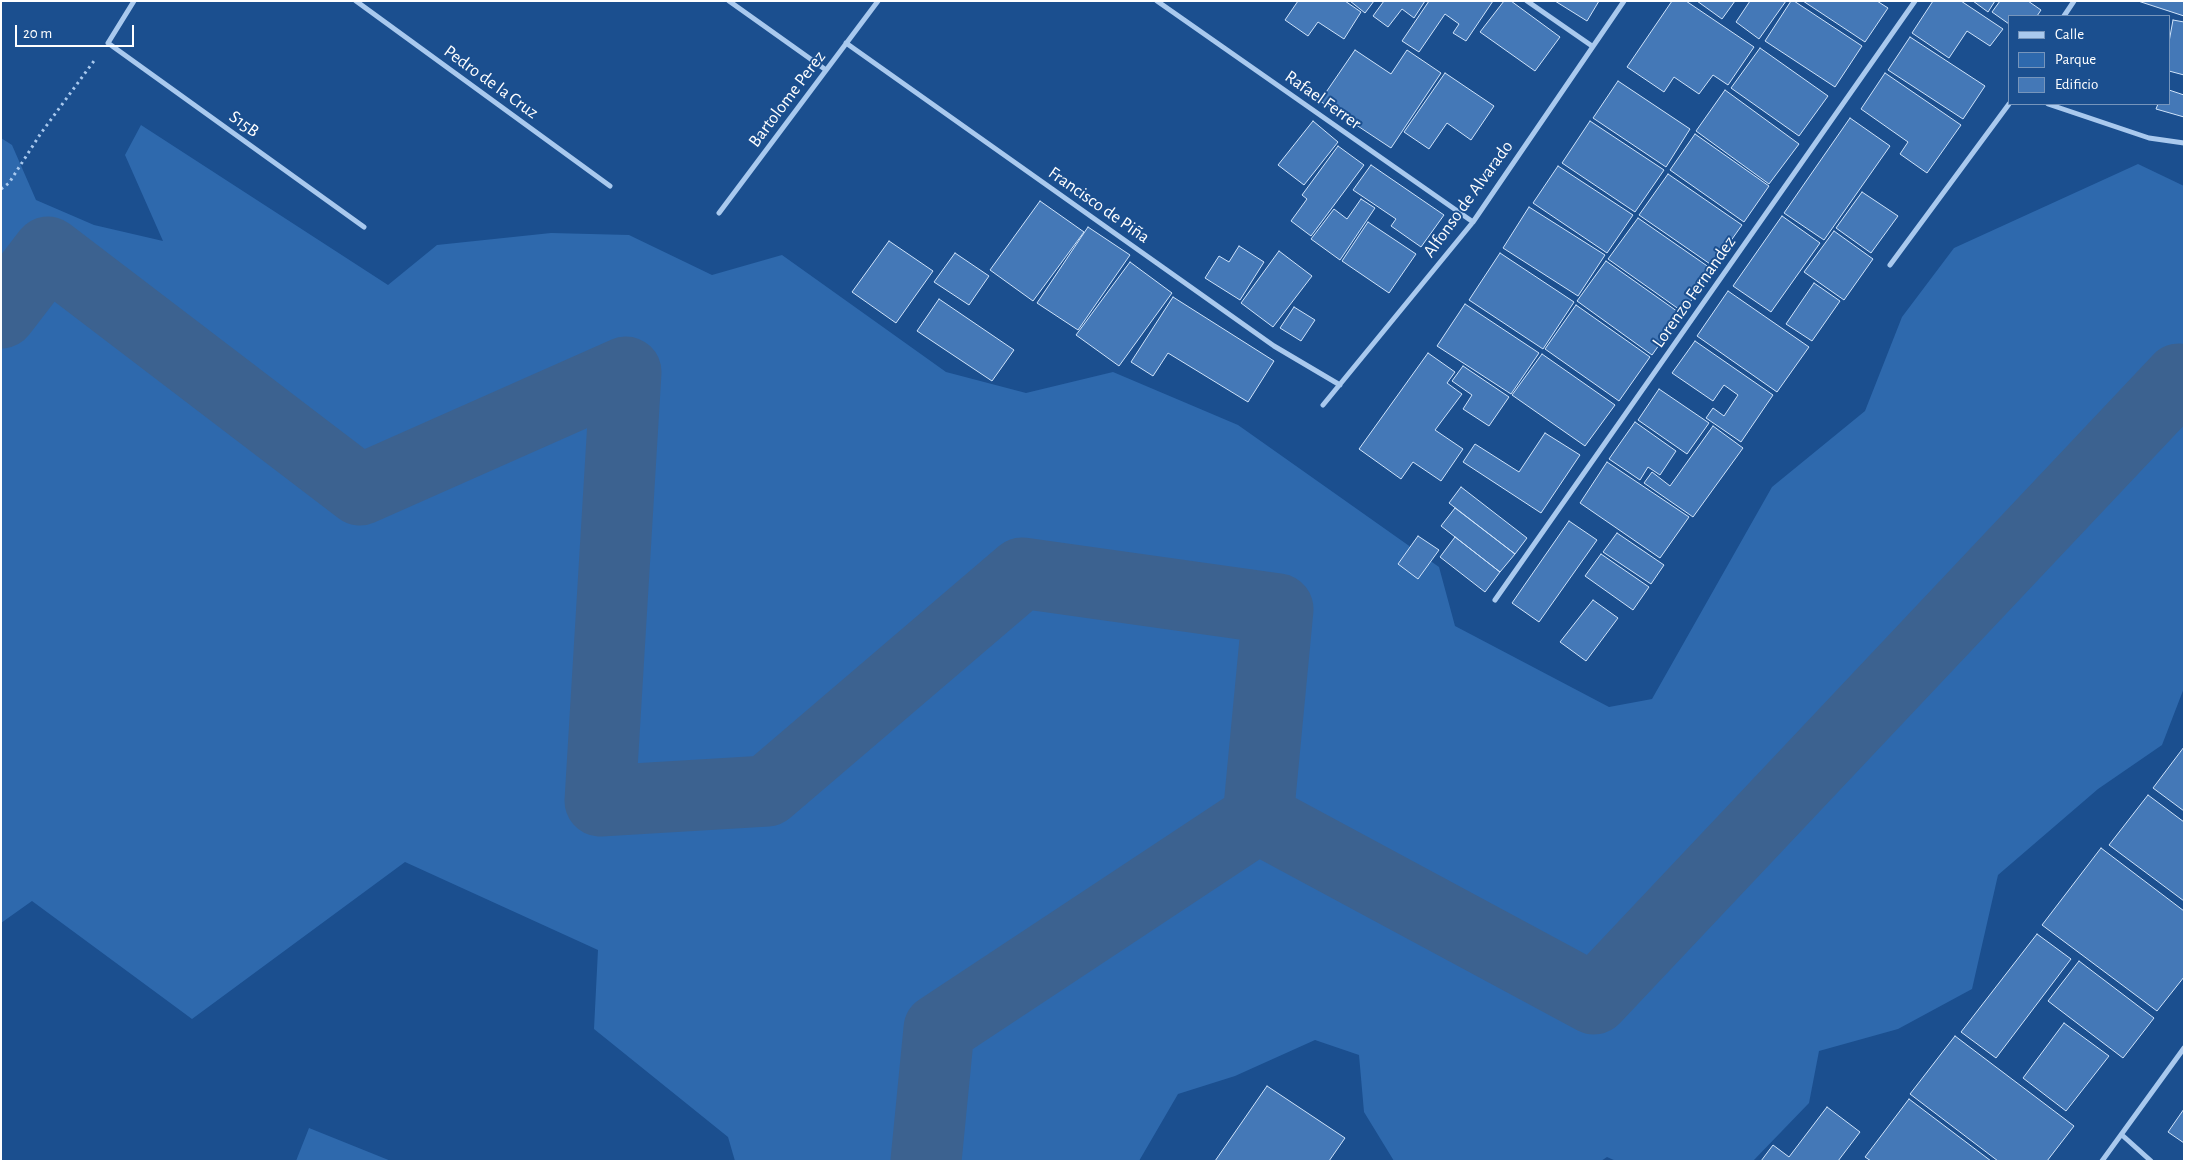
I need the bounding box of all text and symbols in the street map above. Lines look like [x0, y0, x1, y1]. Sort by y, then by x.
scale bar [18, 15, 136, 47]
legend [2008, 15, 2170, 105]
text: 20 m [23, 26, 52, 41]
text: Calle [2055, 27, 2084, 42]
street label: Pedro de la Cruz [440, 40, 542, 124]
street label: Bartolome Perez [744, 47, 830, 151]
text: Parque [2055, 52, 2096, 67]
street label: Rafael Ferrer [1281, 66, 1365, 134]
text: Edificio [2055, 77, 2098, 92]
street label: S15B [225, 106, 263, 142]
street label: Alfonso de Alvarado [1418, 136, 1518, 262]
street label: Francisco de Piña [1044, 162, 1154, 248]
street label: Lorenzo Fernandez [1648, 232, 1740, 352]

